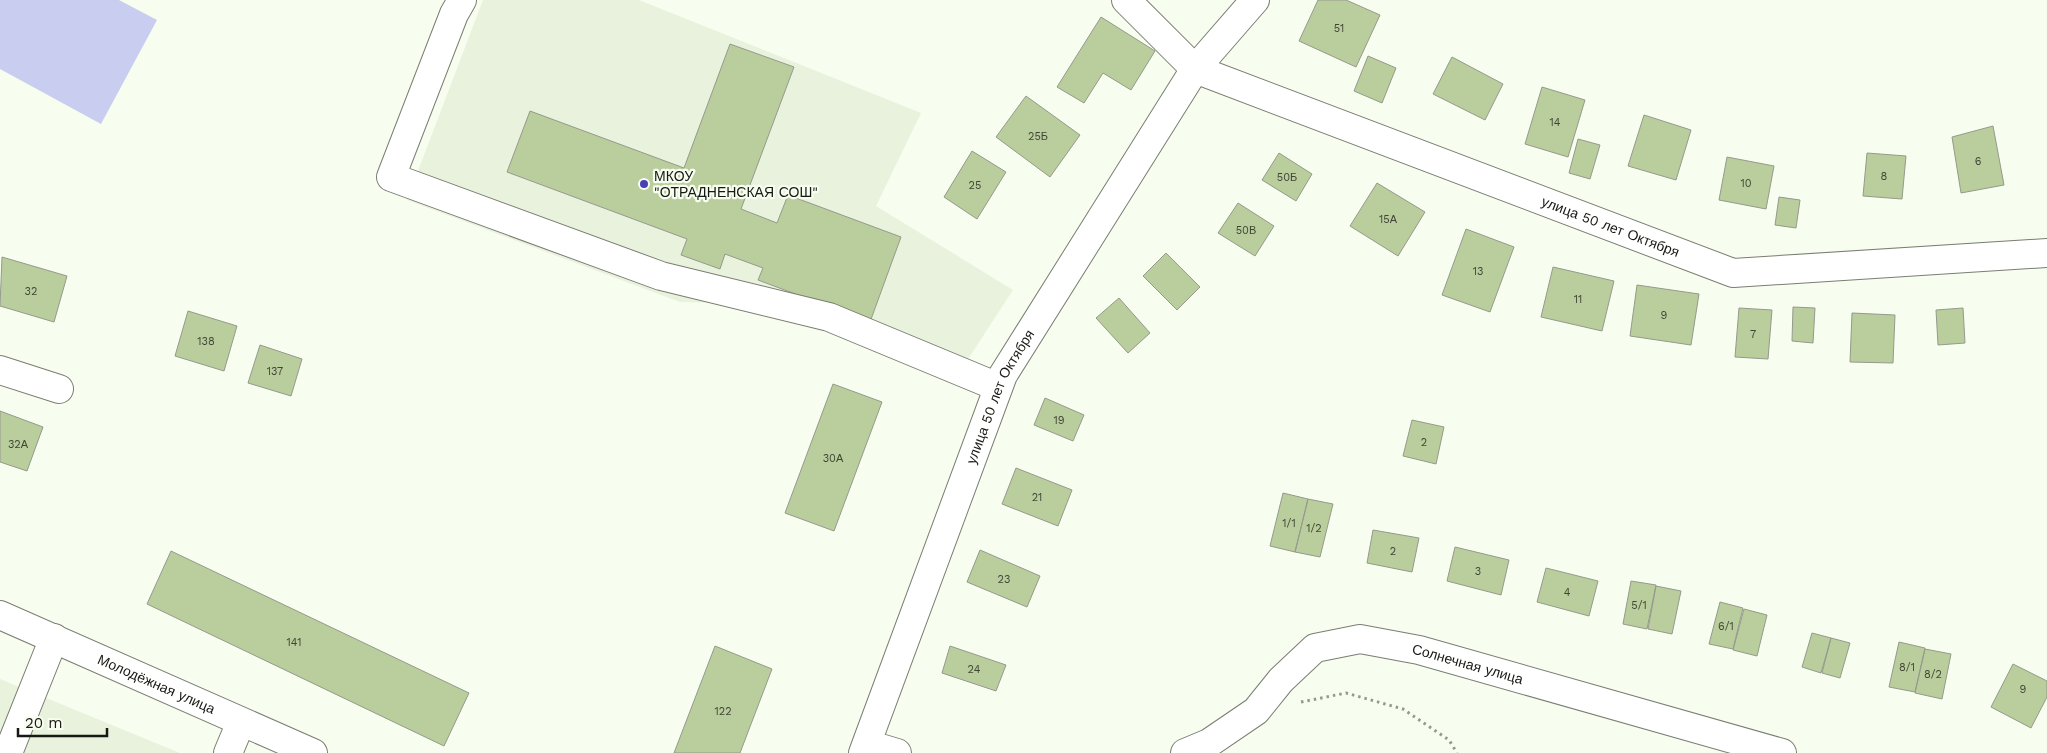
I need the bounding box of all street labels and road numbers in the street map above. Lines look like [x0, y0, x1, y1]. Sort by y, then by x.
street label: улица 50 лет Октября [1539, 193, 1682, 260]
street label: улица 50 лет Октября [963, 327, 1037, 466]
street label: Солнечная улица [1411, 641, 1525, 687]
street label: Молодёжная улица [95, 651, 218, 717]

